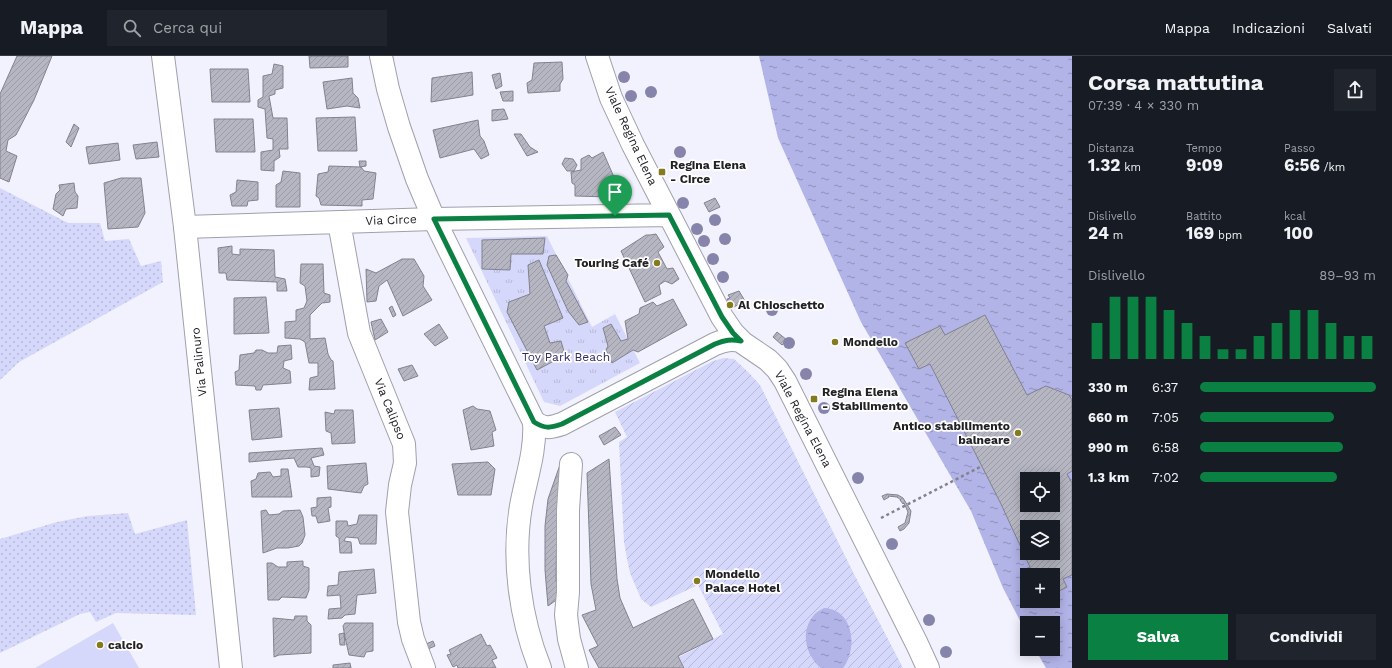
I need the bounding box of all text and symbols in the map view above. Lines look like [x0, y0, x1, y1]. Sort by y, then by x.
search box [107, 10, 387, 46]
text: Mappa [20, 16, 83, 39]
icon: search [121, 17, 143, 39]
text: Cerca qui [153, 19, 222, 37]
text: Mappa [1165, 20, 1210, 36]
text: Indicazioni [1232, 20, 1305, 36]
text: Salvati [1327, 20, 1372, 36]
button: share [1334, 69, 1376, 111]
text: Corsa mattutina [1088, 70, 1263, 95]
street label: Viale Regina Elena [602, 84, 660, 188]
text: 07:39 · 4 × 330 m [1088, 98, 1199, 113]
text: Distanza [1088, 142, 1134, 155]
text: Tempo [1186, 142, 1222, 155]
text: Passo [1284, 142, 1315, 155]
text: 1.32 [1088, 155, 1120, 175]
text: 9:09 [1186, 155, 1223, 175]
text: 6:56 [1284, 155, 1320, 175]
place label: Regina Elena - Circe [670, 158, 746, 186]
text: km [1120, 161, 1141, 174]
text: /km [1320, 161, 1345, 174]
marker: Regina Elena - Circe [657, 167, 667, 177]
pin [598, 175, 632, 216]
icon: arrive [604, 181, 626, 203]
text: Dislivello [1088, 210, 1136, 223]
text: Battito [1186, 210, 1222, 223]
text: kcal [1284, 210, 1306, 223]
street label: Via Circe [365, 212, 417, 228]
text: 24 [1088, 223, 1109, 243]
text: 169 [1186, 223, 1214, 243]
text: 100 [1284, 223, 1313, 243]
text: m [1109, 229, 1123, 242]
text: bpm [1214, 229, 1242, 242]
place label: Touring Café [574, 256, 649, 270]
marker: Touring Café [652, 258, 662, 268]
text: Dislivello [1088, 268, 1145, 283]
text: 89–93 m [1319, 268, 1376, 283]
place label: Al Chioschetto [738, 298, 824, 312]
marker: Al Chioschetto [725, 300, 735, 310]
street label: Via Palinuro [188, 327, 210, 397]
place label: Mondello [843, 335, 898, 349]
marker: Mondello [830, 337, 840, 347]
park label: Toy Park Beach [522, 350, 610, 364]
street label: Viale Regina Elena [772, 368, 834, 470]
street label: Via Calipso [371, 376, 409, 442]
text: 330 m [1088, 380, 1128, 395]
text: 6:37 [1152, 380, 1178, 395]
place label: Regina Elena - Stabilimento [822, 385, 908, 413]
marker: Regina Elena - Stabilimento [809, 394, 819, 404]
text: 660 m [1088, 410, 1128, 425]
text: 7:05 [1152, 410, 1179, 425]
place label: Antico stabilimento balneare [893, 419, 1010, 447]
marker: Antico stabilimento balneare [1013, 428, 1023, 438]
text: 990 m [1088, 440, 1128, 455]
text: 6:58 [1152, 440, 1179, 455]
text: 1.3 km [1088, 470, 1129, 485]
text: 7:02 [1152, 470, 1179, 485]
map controls [1020, 472, 1060, 656]
button: locate [1020, 472, 1060, 512]
button: layers [1020, 520, 1060, 560]
place label: Mondello Palace Hotel [705, 567, 780, 595]
button: + [1020, 568, 1060, 608]
marker: Mondello Palace Hotel [692, 576, 702, 586]
button: Salva [1088, 614, 1228, 660]
button: Condividi [1236, 614, 1376, 660]
button: − [1020, 616, 1060, 656]
place label: calcio [108, 638, 143, 652]
marker: calcio [95, 640, 105, 650]

